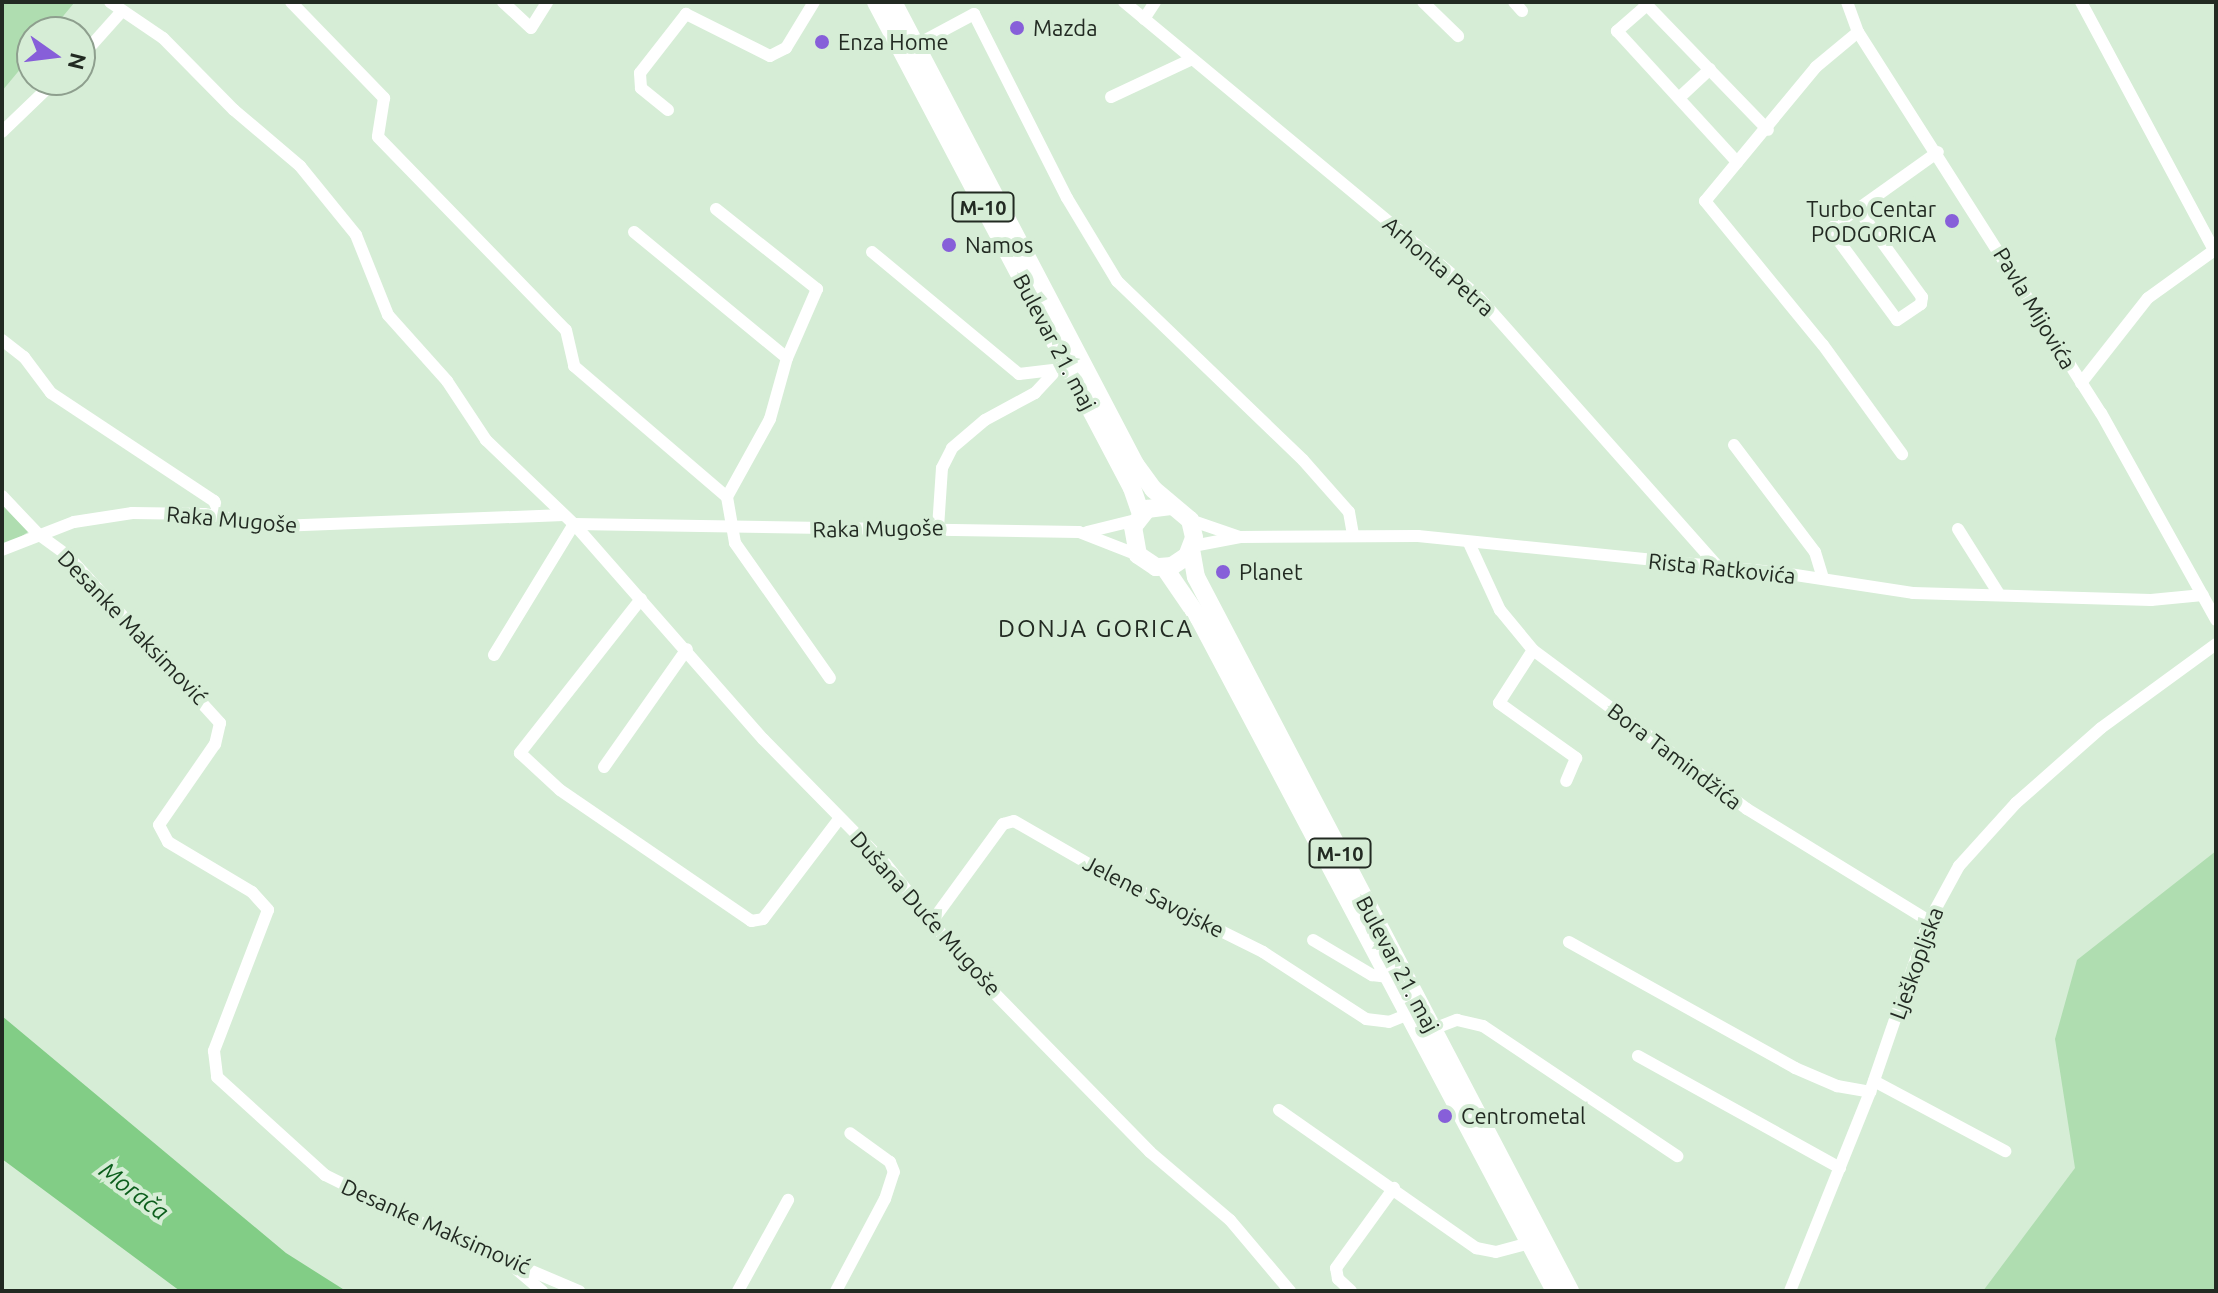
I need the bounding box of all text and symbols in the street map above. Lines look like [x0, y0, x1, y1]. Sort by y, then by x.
place label: Mazda [1033, 15, 1098, 41]
north arrow [16, 16, 96, 96]
marker: Mazda [1008, 19, 1026, 37]
place label: Enza Home [838, 29, 949, 55]
marker: Enza Home [813, 33, 831, 51]
text: N [64, 50, 92, 72]
road number: M-10 [951, 191, 1015, 223]
place label: Turbo Centar PODGORICA [1806, 195, 1936, 246]
street label: Arhonta Petra [1378, 211, 1500, 321]
marker: Turbo Centar PODGORICA [1943, 212, 1961, 230]
place label: Namos [965, 232, 1033, 258]
marker: Namos [940, 236, 958, 254]
street label: Pavla Mijovića [1988, 242, 2082, 374]
street label: Bulevar 21. maj [1008, 269, 1102, 415]
street label: Raka Mugoše [165, 500, 299, 538]
street label: Raka Mugoše [812, 514, 944, 542]
street label: Desanke Maksimović [53, 545, 213, 709]
street label: Rista Ratkovića [1647, 547, 1797, 589]
place label: Planet [1239, 559, 1303, 585]
marker: Planet [1214, 563, 1232, 581]
district label: DONJA GORICA [998, 615, 1194, 643]
street label: Bora Tamindžića [1603, 697, 1747, 815]
street label: Dušana Duće Mugoše [845, 825, 1007, 1001]
road number: M-10 [1308, 837, 1372, 869]
street label: Jelene Savojske [1079, 849, 1229, 943]
street label: Bulevar 21. maj [1351, 891, 1445, 1037]
street label: Lješkopljska [1883, 903, 1949, 1023]
place label: Centrometal [1461, 1103, 1586, 1129]
marker: Centrometal [1436, 1107, 1454, 1125]
water label: Morača [94, 1156, 174, 1226]
street label: Desanke Maksimović [338, 1173, 534, 1279]

